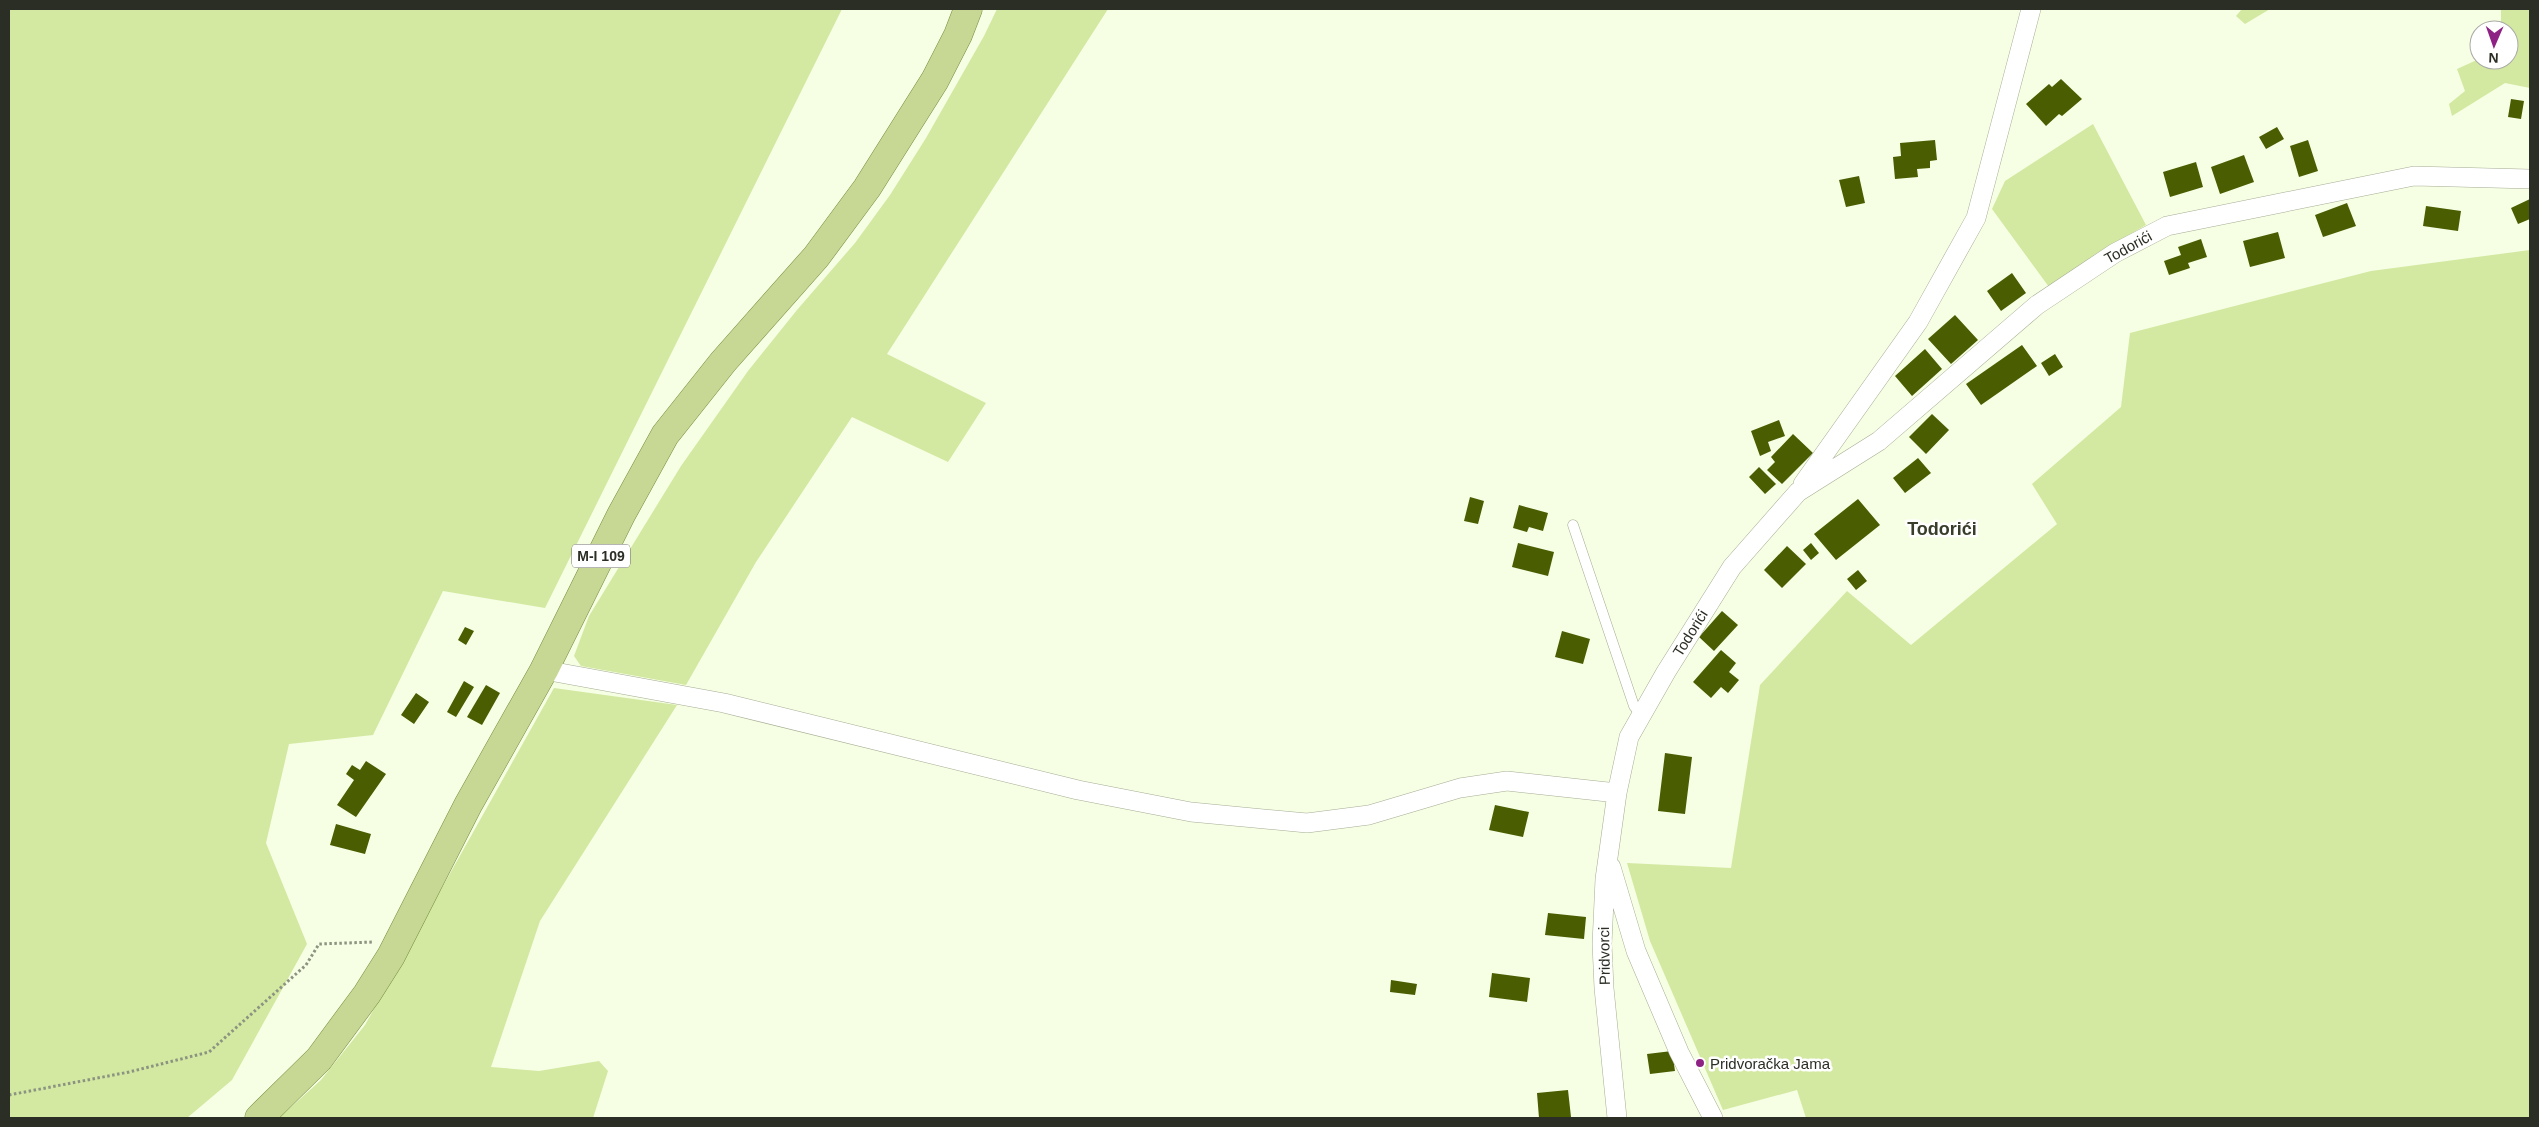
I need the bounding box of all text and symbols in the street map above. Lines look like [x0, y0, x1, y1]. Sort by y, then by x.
north arrow [2469, 20, 2519, 70]
text: N [2488, 50, 2499, 66]
street label: Todorići [2101, 227, 2155, 267]
district label: Todorići [1907, 519, 1977, 539]
road number: M-I 109 [572, 544, 630, 568]
street label: Todorići [1669, 607, 1711, 659]
street label: Pridvorci [1595, 927, 1613, 985]
place label: Pridvoračka Jama [1710, 1055, 1831, 1072]
marker: Pridvoračka Jama [1694, 1057, 1706, 1069]

